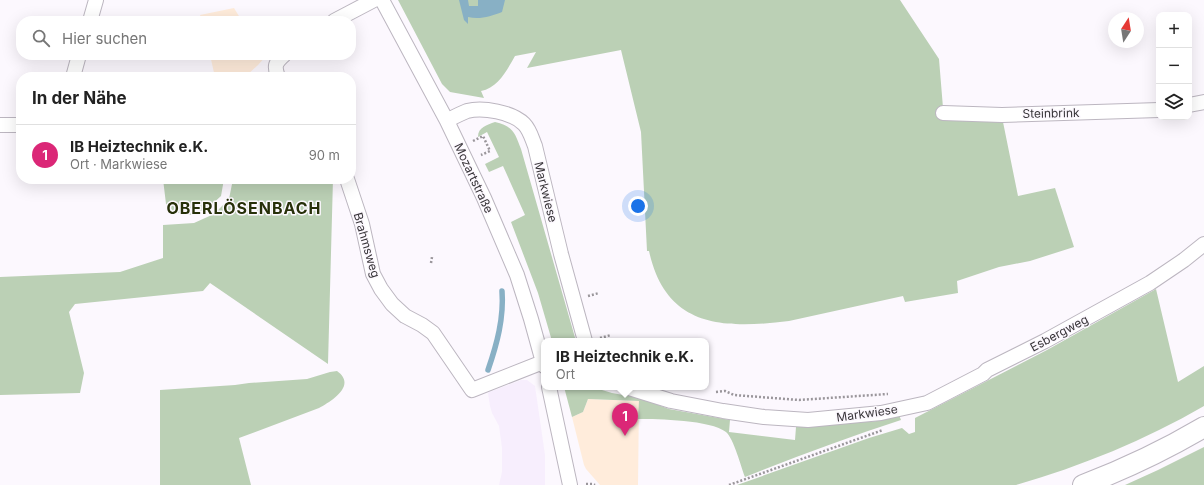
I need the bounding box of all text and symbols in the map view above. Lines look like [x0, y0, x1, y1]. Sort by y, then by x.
north arrow [1108, 12, 1144, 48]
map controls [1156, 12, 1192, 120]
button: + [1156, 12, 1192, 48]
search box [16, 16, 356, 60]
icon: search [30, 27, 52, 49]
text: Hier suchen [62, 29, 147, 48]
button: − [1156, 48, 1192, 84]
button: layers [1156, 84, 1192, 120]
text: In der Nähe [32, 88, 127, 108]
street label: Steinbrink [1022, 105, 1080, 121]
text: IB Heiztechnik e.K. [70, 137, 208, 156]
street label: Mozartstraße [451, 141, 497, 215]
text: 1 [42, 147, 48, 163]
text: 90 m [309, 147, 340, 163]
text: Ort · Markwiese [70, 156, 167, 172]
street label: Markwiese [531, 160, 561, 224]
your location [628, 196, 648, 216]
district label: OBERLÖSENBACH [166, 198, 322, 218]
street label: Brahmsweg [351, 211, 383, 279]
street label: Esbergweg [1027, 311, 1091, 355]
popup [541, 338, 709, 390]
text: IB Heiztechnik e.K. [556, 347, 694, 366]
text: Ort [556, 366, 575, 382]
street label: Markwiese [835, 401, 899, 425]
pin: 1 [612, 403, 638, 436]

